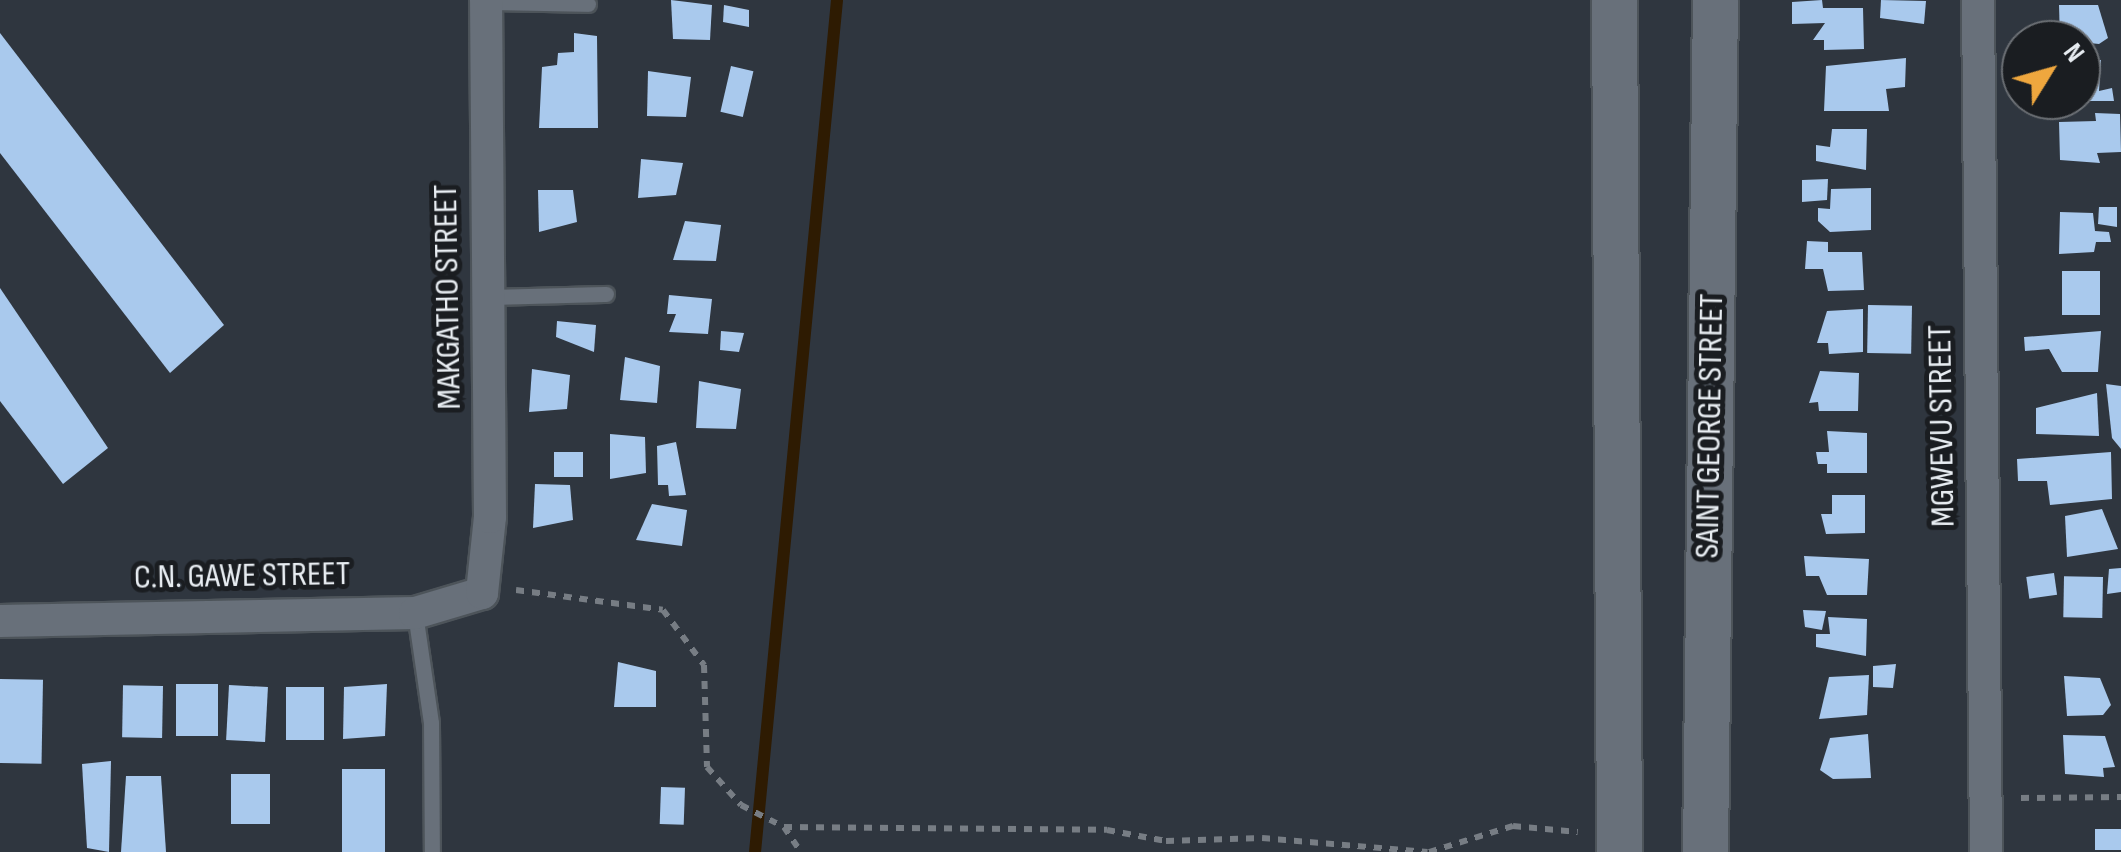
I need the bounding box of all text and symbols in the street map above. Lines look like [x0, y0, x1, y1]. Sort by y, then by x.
north arrow [2001, 20, 2101, 120]
text: N [2056, 37, 2091, 69]
street label: MAKGATHO STREET [425, 184, 471, 410]
street label: SAINT GEORGE STREET [1687, 293, 1733, 559]
street label: MGWEVU STREET [1919, 325, 1965, 527]
street label: C.N. GAWE STREET [134, 553, 350, 599]

